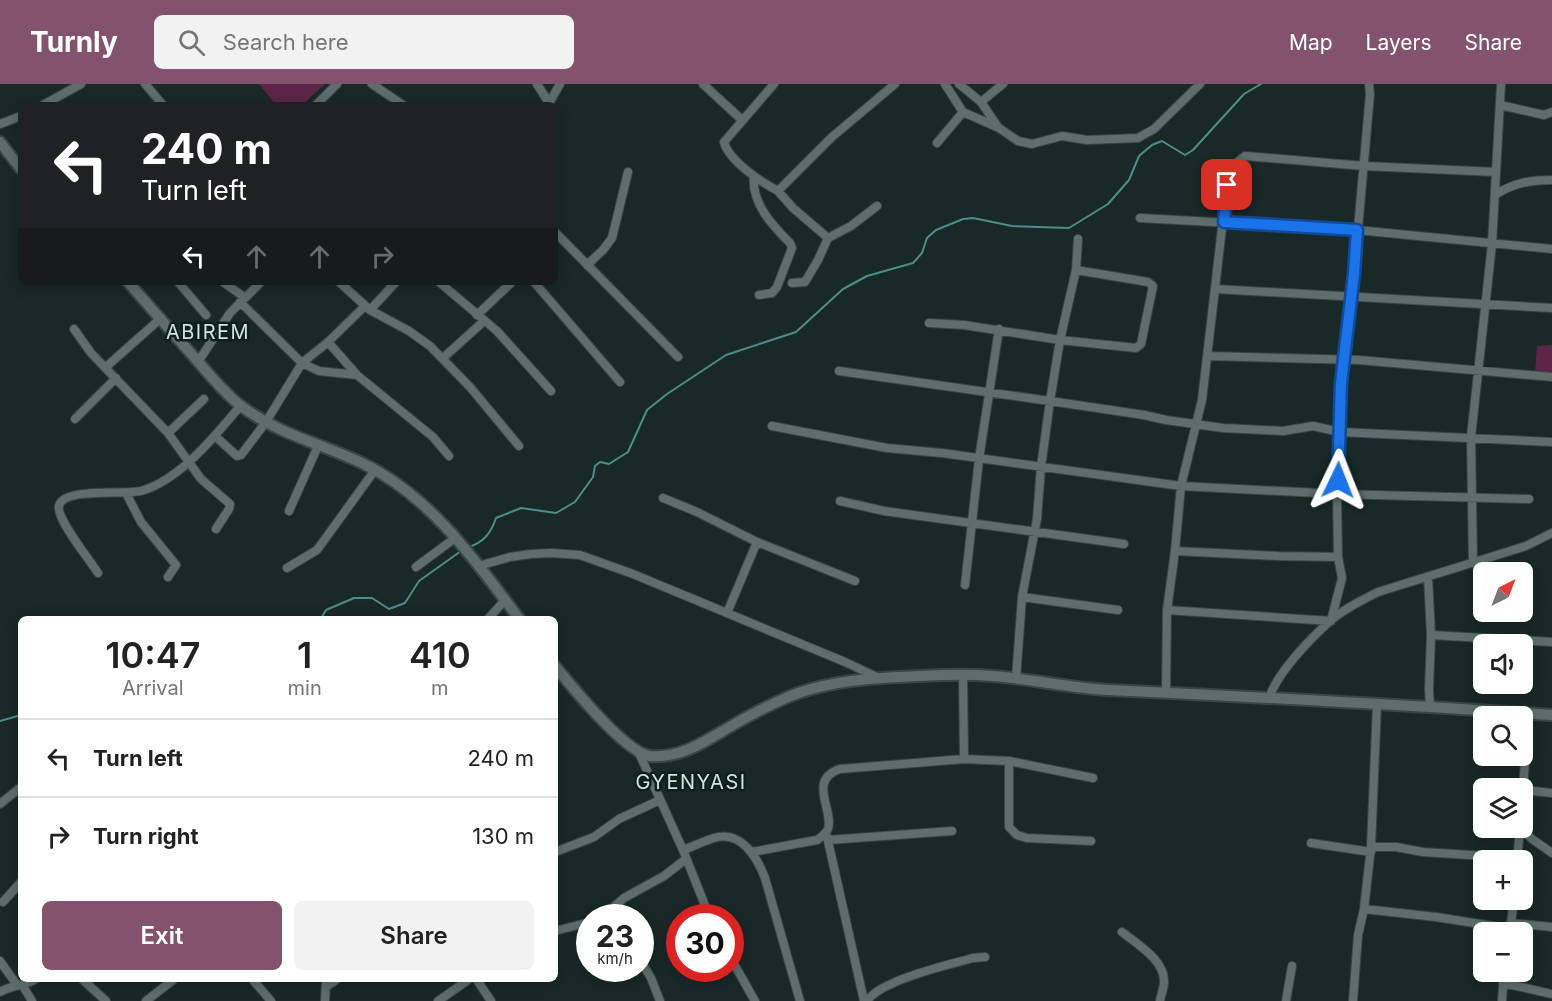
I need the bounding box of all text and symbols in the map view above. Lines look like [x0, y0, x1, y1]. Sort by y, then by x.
search box [154, 15, 574, 69]
text: Turnly [30, 25, 118, 59]
icon: search [175, 26, 208, 59]
text: Search here [223, 29, 349, 55]
text: Map [1289, 30, 1333, 55]
text: Layers [1366, 30, 1432, 55]
text: Share [1465, 30, 1522, 55]
text: 240 m [141, 123, 272, 174]
icon: left [42, 126, 120, 204]
pin [1201, 159, 1252, 210]
icon: arrive [1210, 168, 1243, 201]
text: Turn left [141, 174, 247, 207]
icon: left [177, 240, 210, 273]
icon: ahead [240, 240, 273, 273]
icon: ahead [303, 240, 336, 273]
icon: right [366, 240, 399, 273]
district label: ABIREM [166, 320, 250, 344]
position arrow [1306, 448, 1370, 512]
north arrow [1473, 562, 1533, 622]
map controls [1473, 562, 1533, 982]
text: 10:47 [105, 633, 200, 677]
text: 1 [297, 633, 312, 677]
text: 410 [409, 633, 471, 677]
button: sound [1473, 634, 1533, 694]
text: Arrival [122, 676, 184, 700]
text: min [288, 676, 322, 700]
text: m [431, 676, 449, 700]
button: search [1473, 706, 1533, 766]
icon: left [42, 742, 75, 775]
text: Turn left [93, 745, 183, 771]
text: 240 m [467, 745, 534, 771]
district label: GYENYASI [635, 770, 747, 794]
button: layers [1473, 778, 1533, 838]
icon: right [42, 820, 75, 853]
text: Turn right [93, 823, 199, 849]
text: 130 m [472, 823, 534, 849]
button: + [1473, 850, 1533, 910]
button: Exit [42, 901, 282, 970]
button: Share [294, 901, 534, 970]
speed limit sign: 30 [666, 904, 744, 982]
text: 23 [596, 918, 634, 954]
button: − [1473, 922, 1533, 982]
text: km/h [597, 949, 633, 968]

